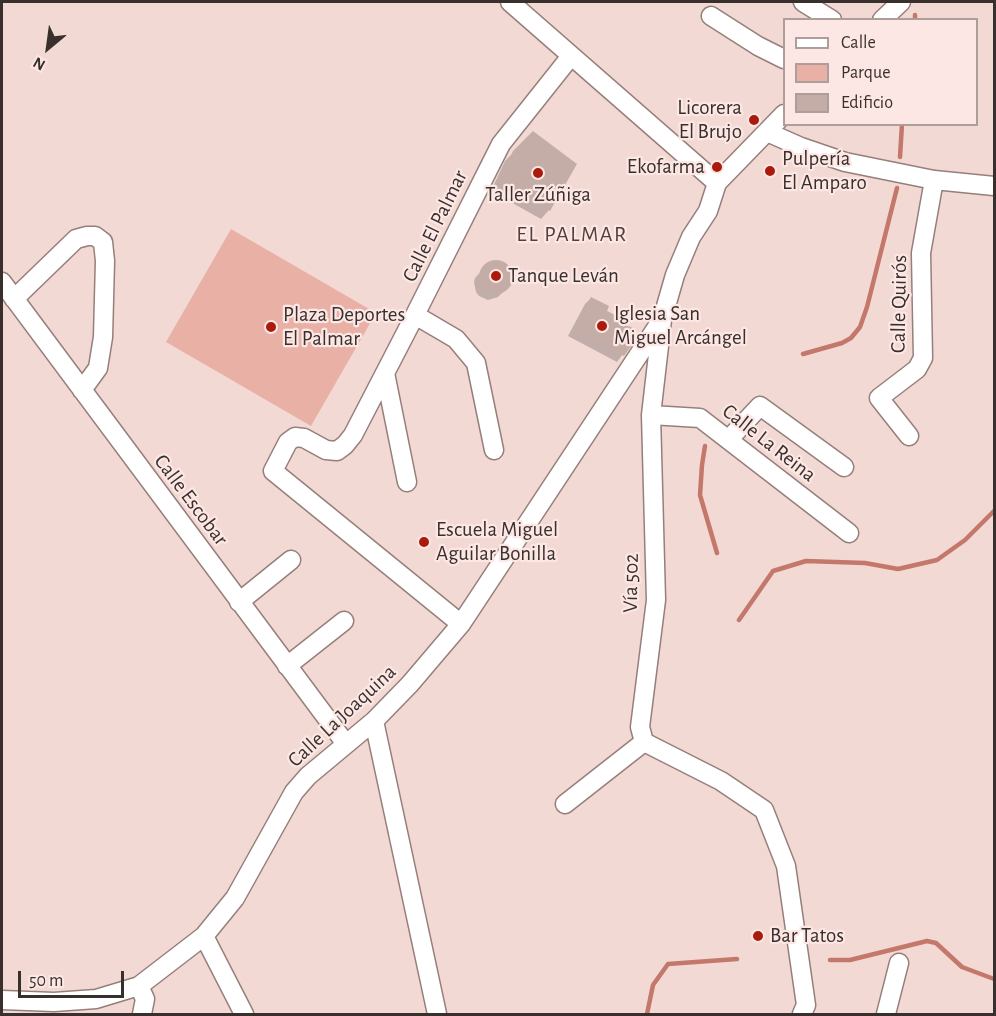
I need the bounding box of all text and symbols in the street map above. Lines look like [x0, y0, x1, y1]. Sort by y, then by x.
north arrow [18, 18, 78, 78]
legend [783, 18, 978, 126]
text: Calle [841, 34, 876, 52]
text: N [31, 54, 48, 73]
text: Parque [841, 64, 890, 82]
text: Edificio [841, 94, 893, 112]
place label: Licorera El Brujo [677, 95, 742, 145]
marker: Licorera El Brujo [747, 113, 761, 127]
place label: Pulpería El Amparo [782, 146, 867, 196]
place label: Ekofarma [627, 154, 705, 180]
marker: Ekofarma [710, 160, 724, 174]
marker: Pulpería El Amparo [763, 164, 777, 178]
street label: Calle El Palmar [397, 166, 473, 286]
marker: Taller Zúñiga [531, 166, 545, 180]
place label: Taller Zúñiga [485, 182, 591, 208]
district label: EL PALMAR [516, 221, 628, 247]
street label: Calle Quirós [886, 255, 912, 353]
place label: Tanque Leván [508, 263, 619, 289]
marker: Tanque Leván [489, 269, 503, 283]
place label: Iglesia San Miguel Arcángel [614, 301, 747, 351]
place label: Plaza Deportes El Palmar [283, 302, 405, 352]
marker: Iglesia San Miguel Arcángel [595, 319, 609, 333]
marker: Plaza Deportes El Palmar [264, 320, 278, 334]
street label: Calle La Reina [717, 399, 821, 487]
street label: Calle Escobar [149, 449, 233, 551]
place label: Escuela Miguel Aguilar Bonilla [436, 517, 558, 567]
marker: Escuela Miguel Aguilar Bonilla [417, 535, 431, 549]
street label: Vía 502 [618, 553, 644, 613]
street label: Calle La Joaquina [283, 659, 401, 773]
place label: Bar Tatos [770, 923, 844, 949]
marker: Bar Tatos [751, 929, 765, 943]
scale bar [21, 959, 128, 997]
text: 50 m [29, 972, 63, 990]

